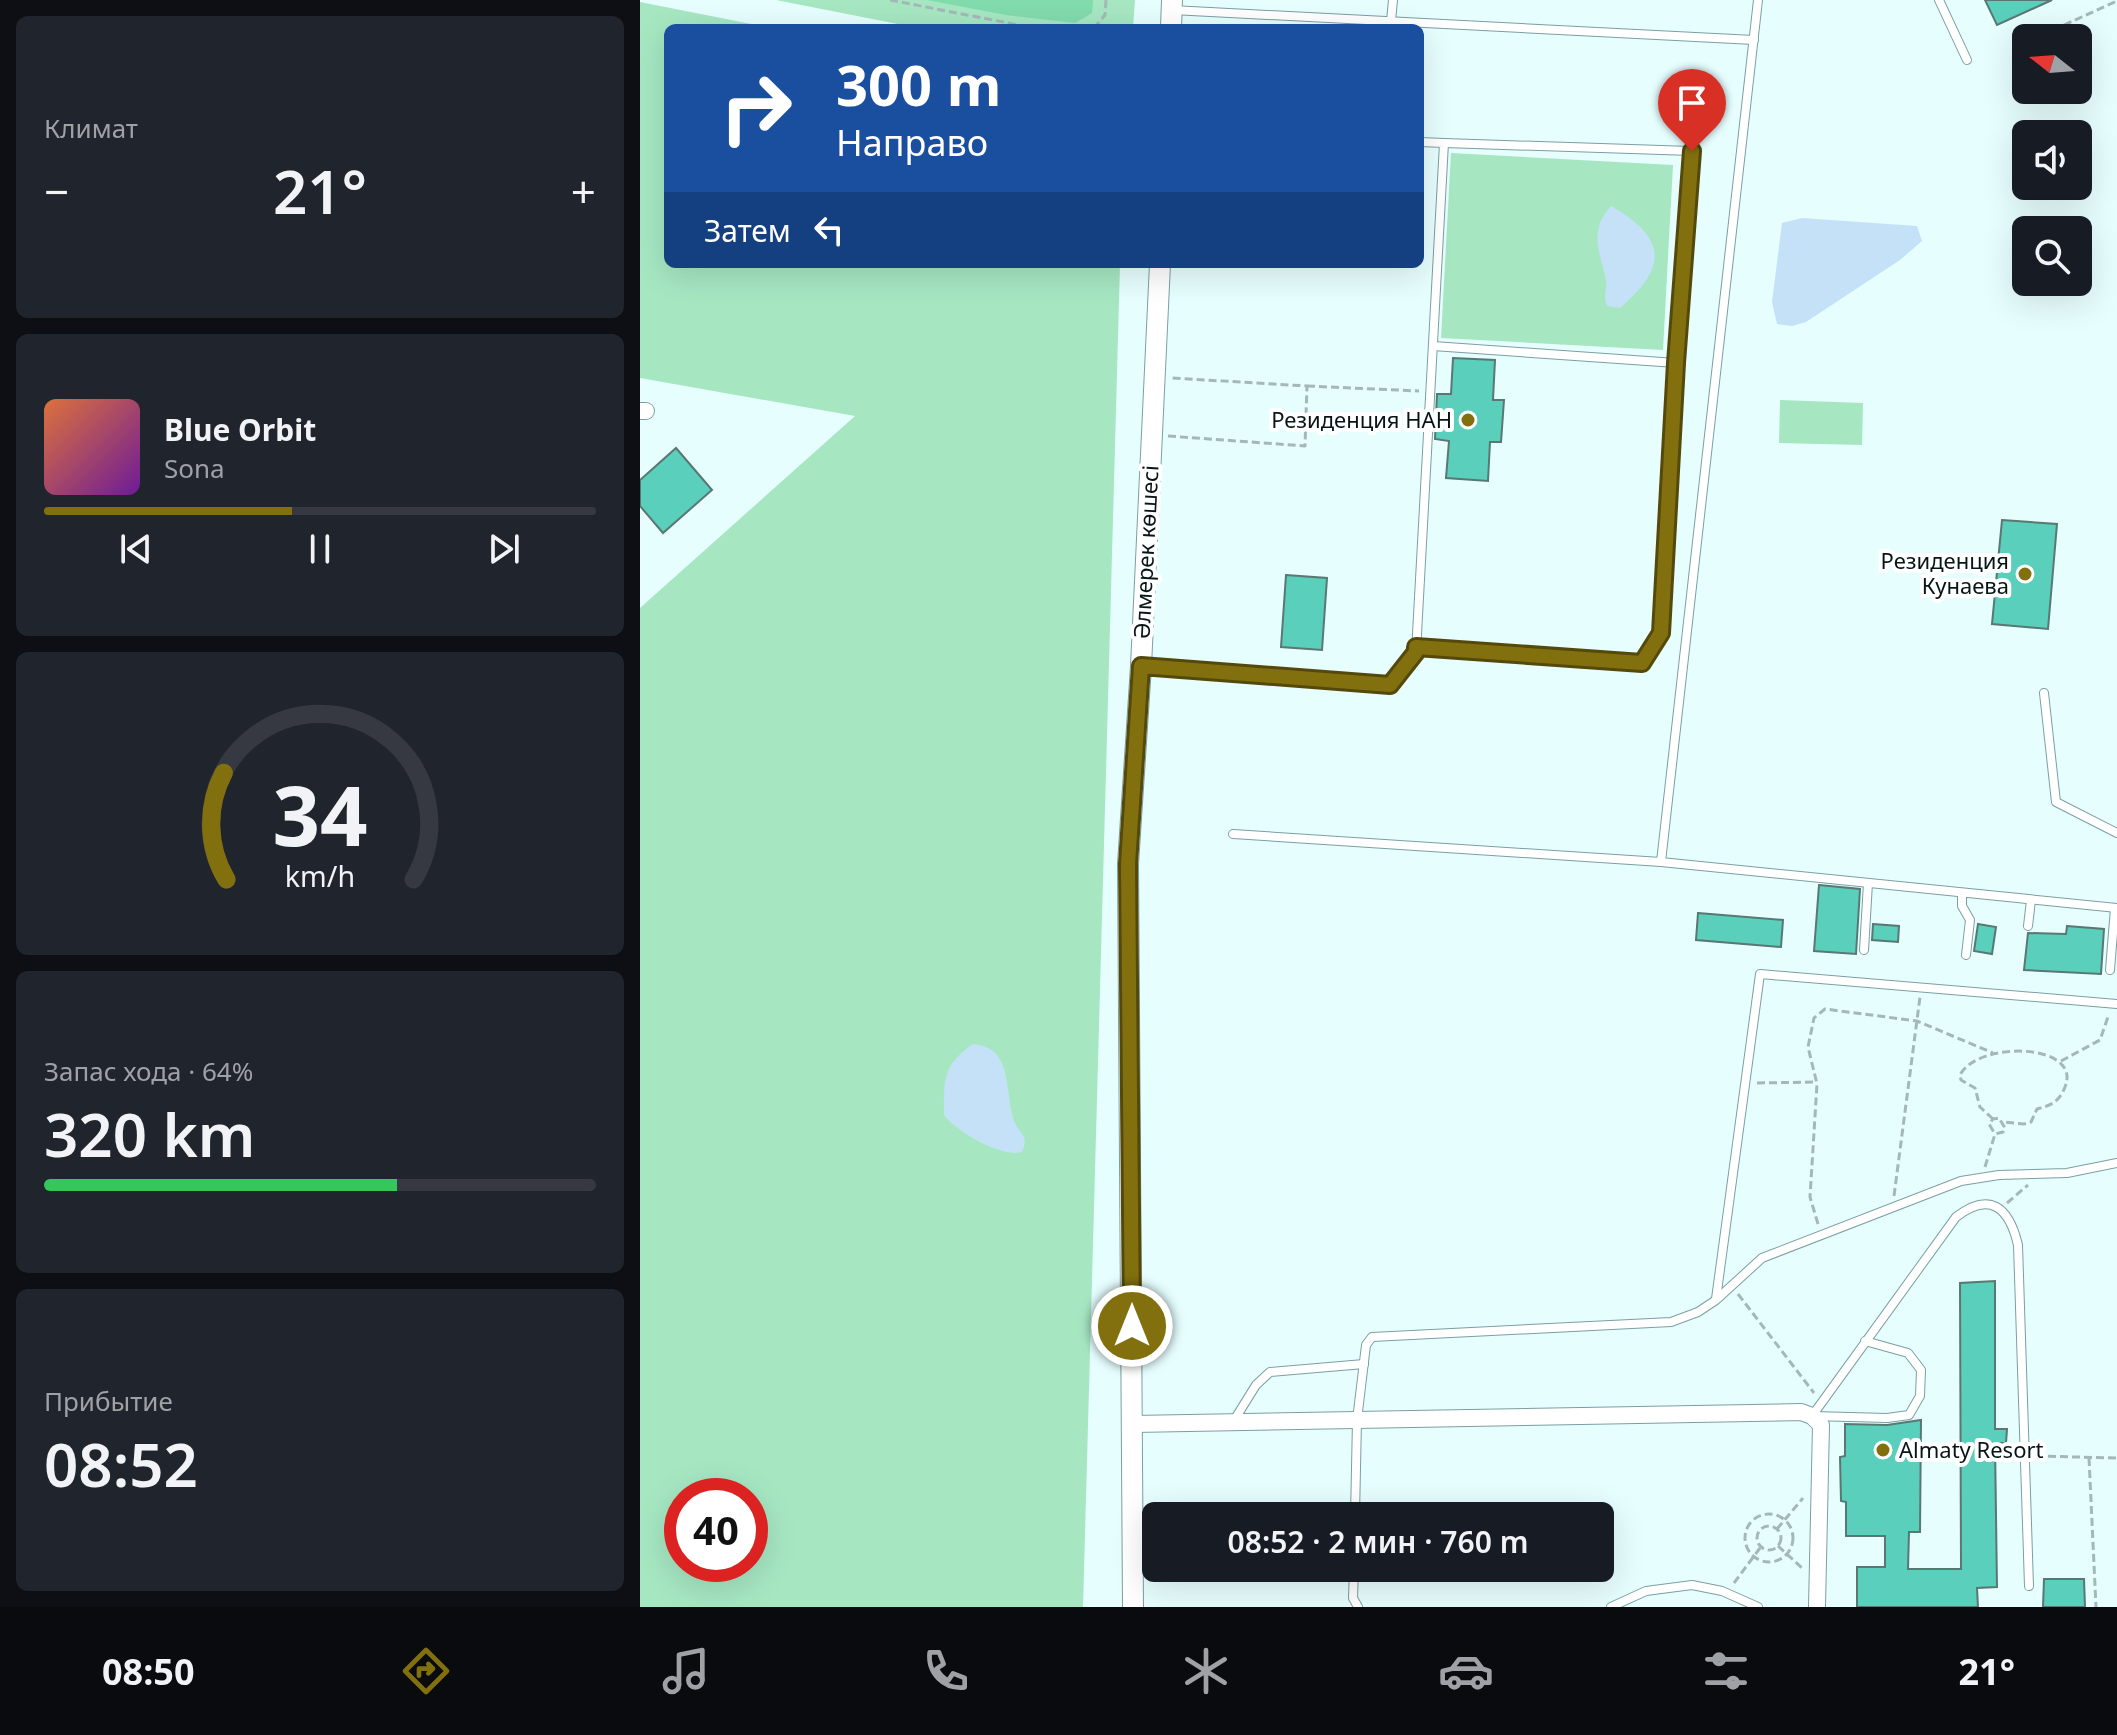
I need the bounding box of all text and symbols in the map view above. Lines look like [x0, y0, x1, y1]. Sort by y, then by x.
north arrow [2012, 24, 2092, 104]
map controls [2012, 24, 2092, 296]
text: 300 m [836, 46, 1001, 122]
icon: right [704, 56, 808, 160]
pin [1658, 69, 1726, 151]
icon: arrive [1670, 81, 1714, 125]
text: Климат [44, 110, 138, 146]
text: Направо [836, 118, 988, 167]
button: sound [2012, 120, 2092, 200]
text: 21° [273, 150, 367, 232]
text: − [44, 161, 69, 221]
text: + [571, 161, 596, 221]
icon: left [807, 208, 851, 252]
text: Затем [704, 210, 791, 251]
button: search [2012, 216, 2092, 296]
place label: Резиденция НАН [1271, 404, 1452, 434]
text: Blue Orbit [164, 409, 316, 450]
marker: Резиденция НАН [1459, 411, 1477, 429]
text: Sona [164, 450, 225, 486]
street label: Әлмерек көшесі [1125, 464, 1165, 639]
icon: previous [114, 527, 158, 571]
icon: pause [298, 527, 342, 571]
icon: next [482, 527, 526, 571]
place label: Резиденция Кунаева [1881, 545, 2009, 600]
marker: Резиденция Кунаева [2016, 565, 2034, 583]
text: 34 [272, 756, 368, 869]
text: km/h [285, 856, 355, 895]
text: Запас хода · 64% [44, 1053, 253, 1089]
text: 320 km [44, 1093, 255, 1175]
position arrow [1090, 1284, 1174, 1368]
text: Прибытие [44, 1383, 173, 1419]
text: 08:52 [44, 1423, 198, 1505]
place label: Almaty Resort [1899, 1434, 2044, 1464]
marker: Almaty Resort [1874, 1441, 1892, 1459]
speed limit sign: 40 [664, 1478, 768, 1582]
text: 08:52 · 2 мин · 760 m [1228, 1521, 1528, 1562]
icon: directions [398, 1643, 454, 1699]
icon: music [658, 1643, 714, 1699]
icon: phone [918, 1643, 974, 1699]
icon: climate [1178, 1643, 1234, 1699]
icon: car [1438, 1643, 1494, 1699]
icon: filters [1698, 1643, 1754, 1699]
text: 08:50 [102, 1647, 194, 1696]
text: 21° [1958, 1647, 2015, 1696]

